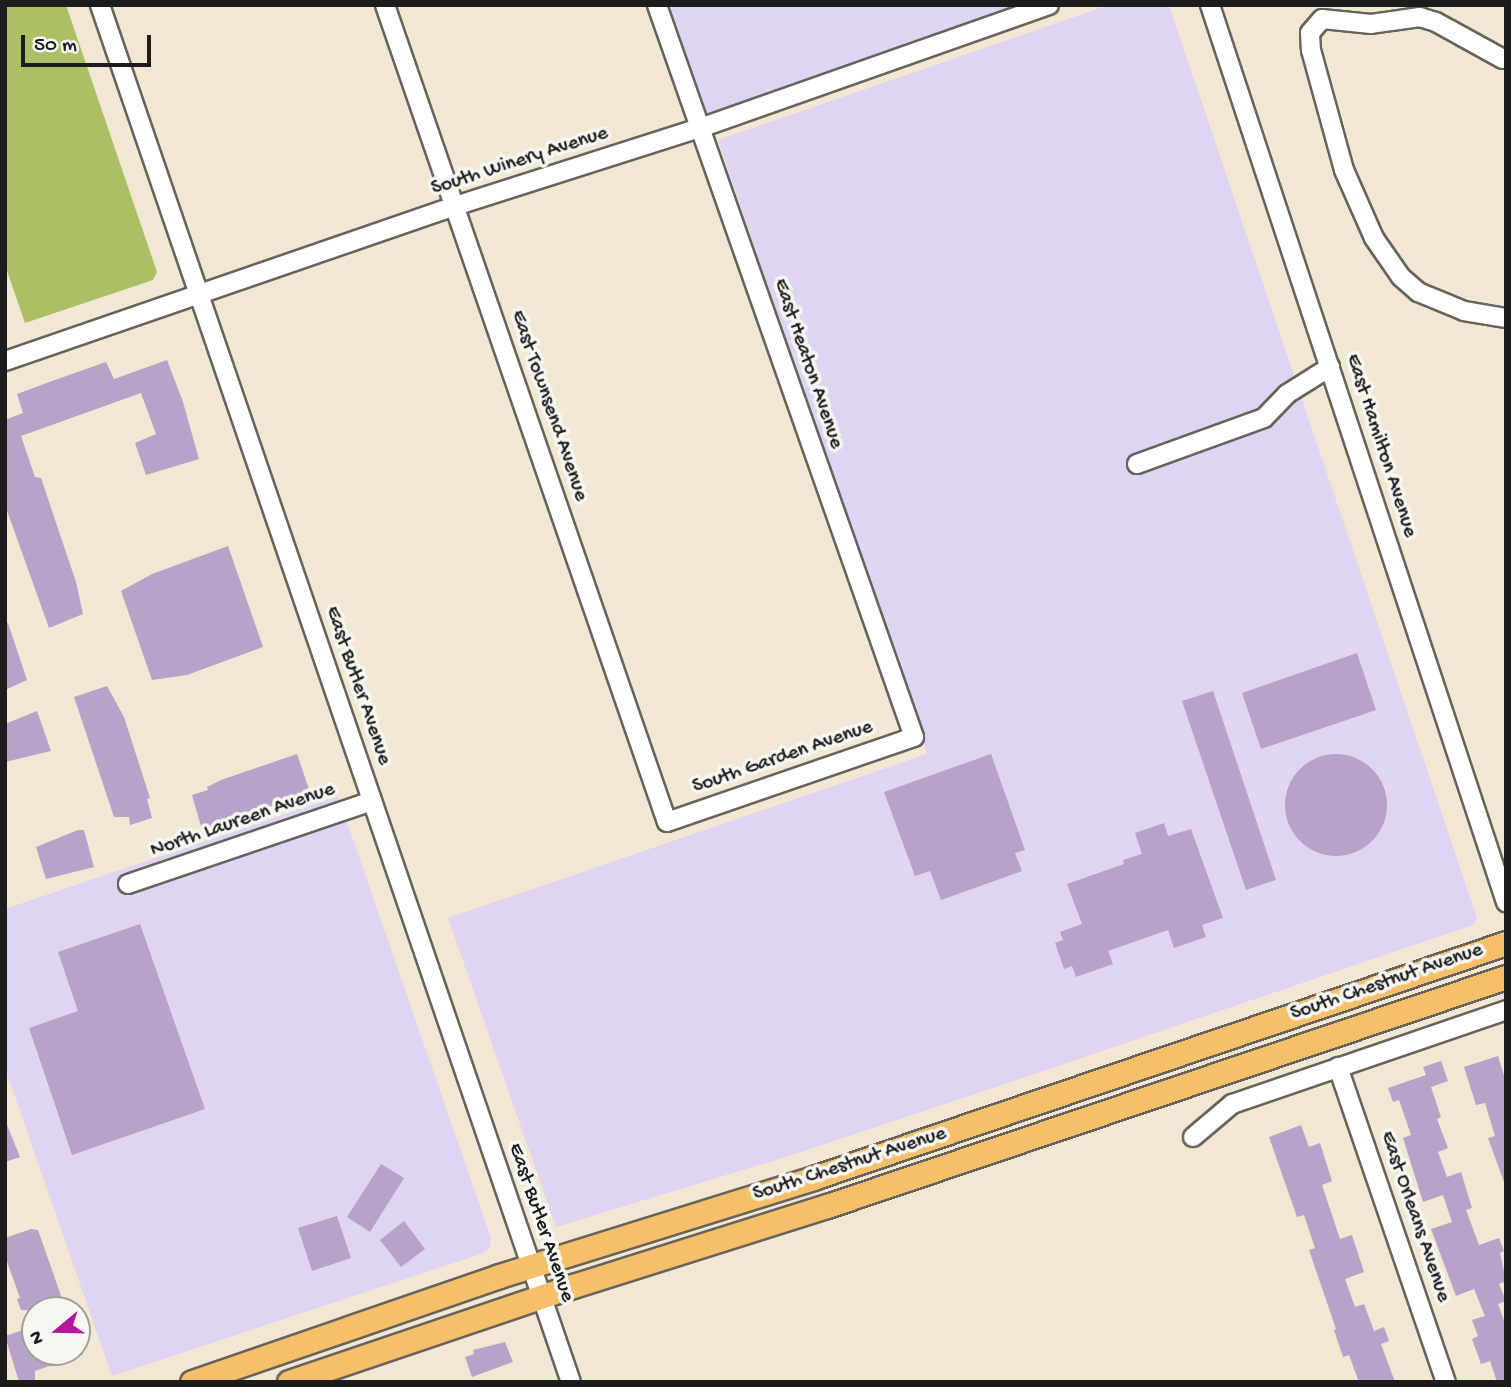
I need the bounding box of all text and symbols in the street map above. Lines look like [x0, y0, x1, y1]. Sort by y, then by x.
scale bar [24, 21, 154, 65]
text: 50 m [34, 34, 77, 59]
street label: South Winery Avenue [428, 122, 612, 202]
street label: East Heaton Avenue [766, 276, 848, 452]
street label: East Townsend Avenue [503, 307, 593, 505]
street label: East Hamilton Avenue [1338, 351, 1422, 541]
street label: East Butler Avenue [318, 603, 396, 769]
street label: South Garden Avenue [690, 715, 876, 801]
street label: North Laureen Avenue [148, 778, 338, 864]
street label: South Chestnut Avenue [1288, 938, 1486, 1028]
street label: South Chestnut Avenue [750, 1122, 950, 1208]
street label: East Orleans Avenue [1373, 1128, 1455, 1306]
street label: East Butler Avenue [501, 1140, 579, 1306]
north arrow [21, 1296, 91, 1366]
text: N [25, 1328, 50, 1347]

